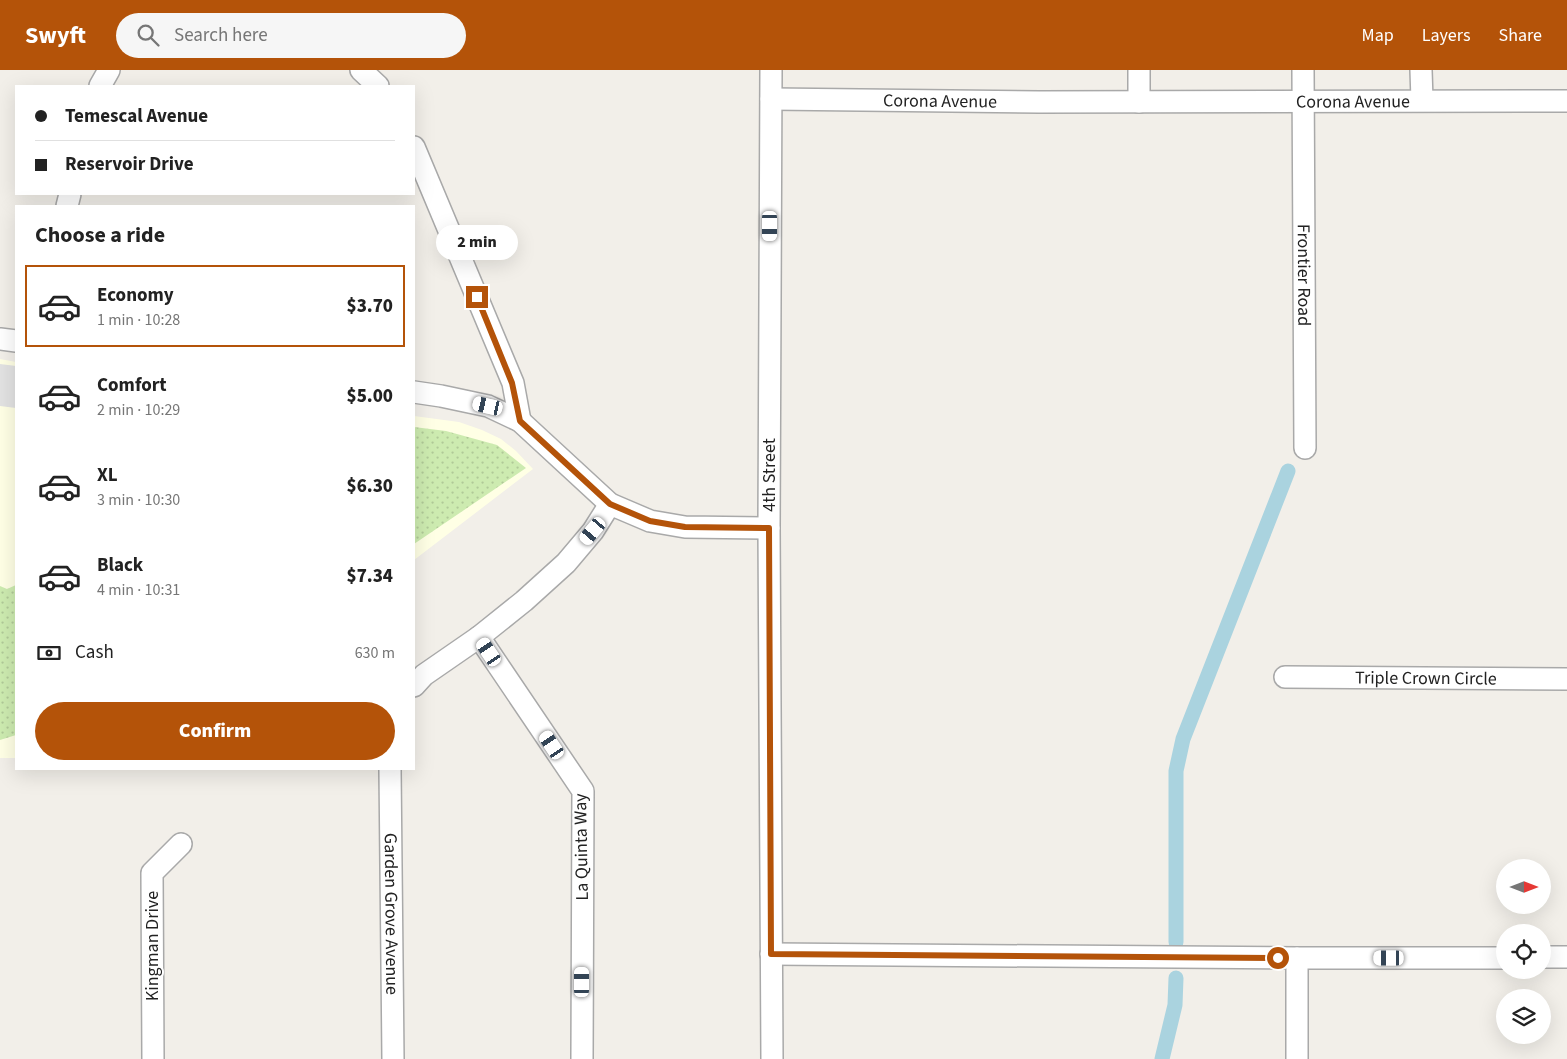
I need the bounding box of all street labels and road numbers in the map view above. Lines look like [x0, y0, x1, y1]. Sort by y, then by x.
street label: Corona Avenue [883, 88, 997, 115]
street label: Corona Avenue [1296, 89, 1410, 115]
street label: Frontier Road [1291, 224, 1316, 326]
street label: 4th Street [757, 438, 782, 512]
street label: Triple Crown Circle [1355, 665, 1497, 692]
street label: La Quinta Way [568, 793, 595, 901]
street label: Garden Grove Avenue [378, 833, 404, 995]
street label: Kingman Drive [140, 891, 165, 1001]

